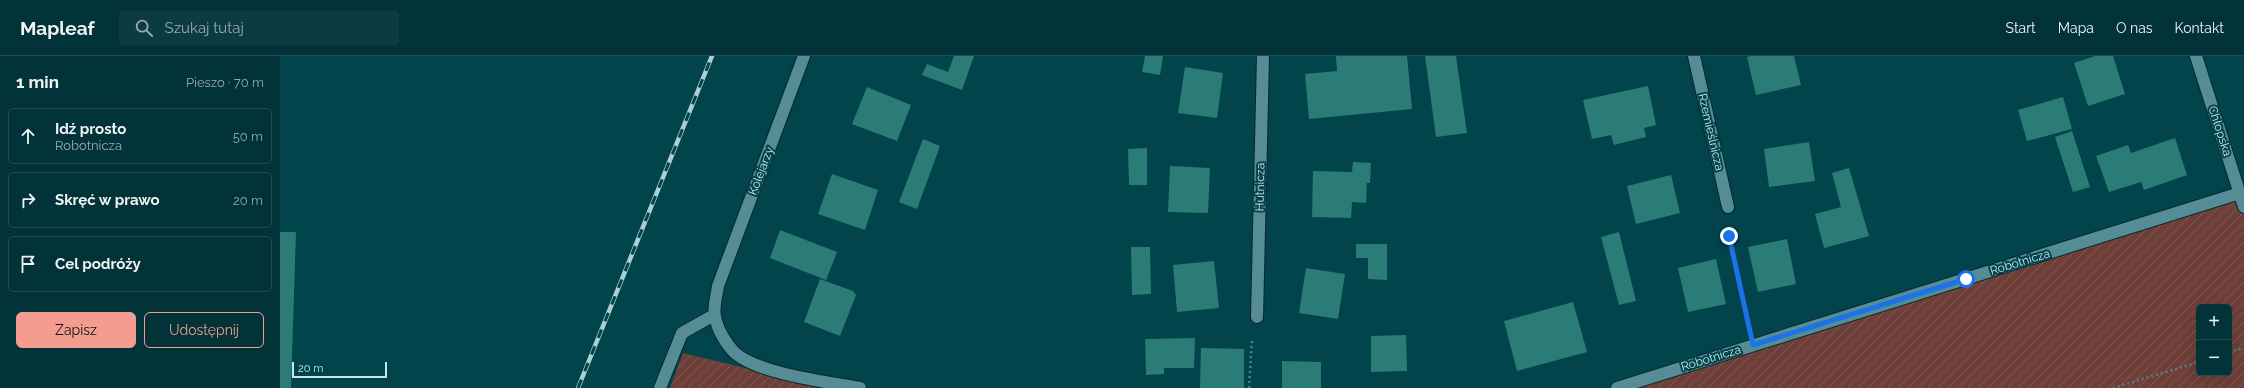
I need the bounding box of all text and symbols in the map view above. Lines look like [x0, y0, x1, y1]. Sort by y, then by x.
search box [119, 10, 399, 46]
text: Mapleaf [20, 17, 95, 39]
icon: search [133, 17, 155, 39]
text: Szukaj tutaj [165, 19, 244, 37]
text: Start [2006, 20, 2036, 36]
text: Mapa [2058, 20, 2094, 36]
text: O nas [2116, 20, 2153, 36]
text: Kontakt [2175, 20, 2224, 36]
text: 1 min [16, 72, 59, 92]
text: Pieszo · 70 m [186, 75, 264, 90]
street label: Rzemieślnicza [1695, 92, 1727, 172]
street label: Chłopska [2205, 104, 2235, 158]
text: Idź prosto [55, 120, 126, 138]
icon: ahead [17, 125, 39, 147]
text: 50 m [233, 129, 263, 144]
text: Robotnicza [55, 138, 122, 153]
street label: Kolejarzy [745, 144, 777, 197]
street label: Hutnicza [1253, 163, 1267, 211]
icon: right [17, 189, 39, 211]
text: Skręć w prawo [55, 191, 160, 209]
text: 20 m [233, 193, 263, 208]
route end [1720, 227, 1738, 245]
street label: Robotnicza [1988, 246, 2052, 278]
icon: arrive [17, 253, 39, 275]
text: Cel podróży [55, 255, 141, 273]
route start [1957, 270, 1975, 288]
map controls [2196, 304, 2232, 376]
button: + [2196, 304, 2232, 340]
button: Zapisz [16, 312, 136, 348]
button: Udostępnij [144, 312, 264, 348]
button: − [2196, 340, 2232, 376]
street label: Robotnicza [1679, 342, 1743, 374]
scale bar [292, 360, 387, 379]
text: 20 m [298, 362, 323, 375]

